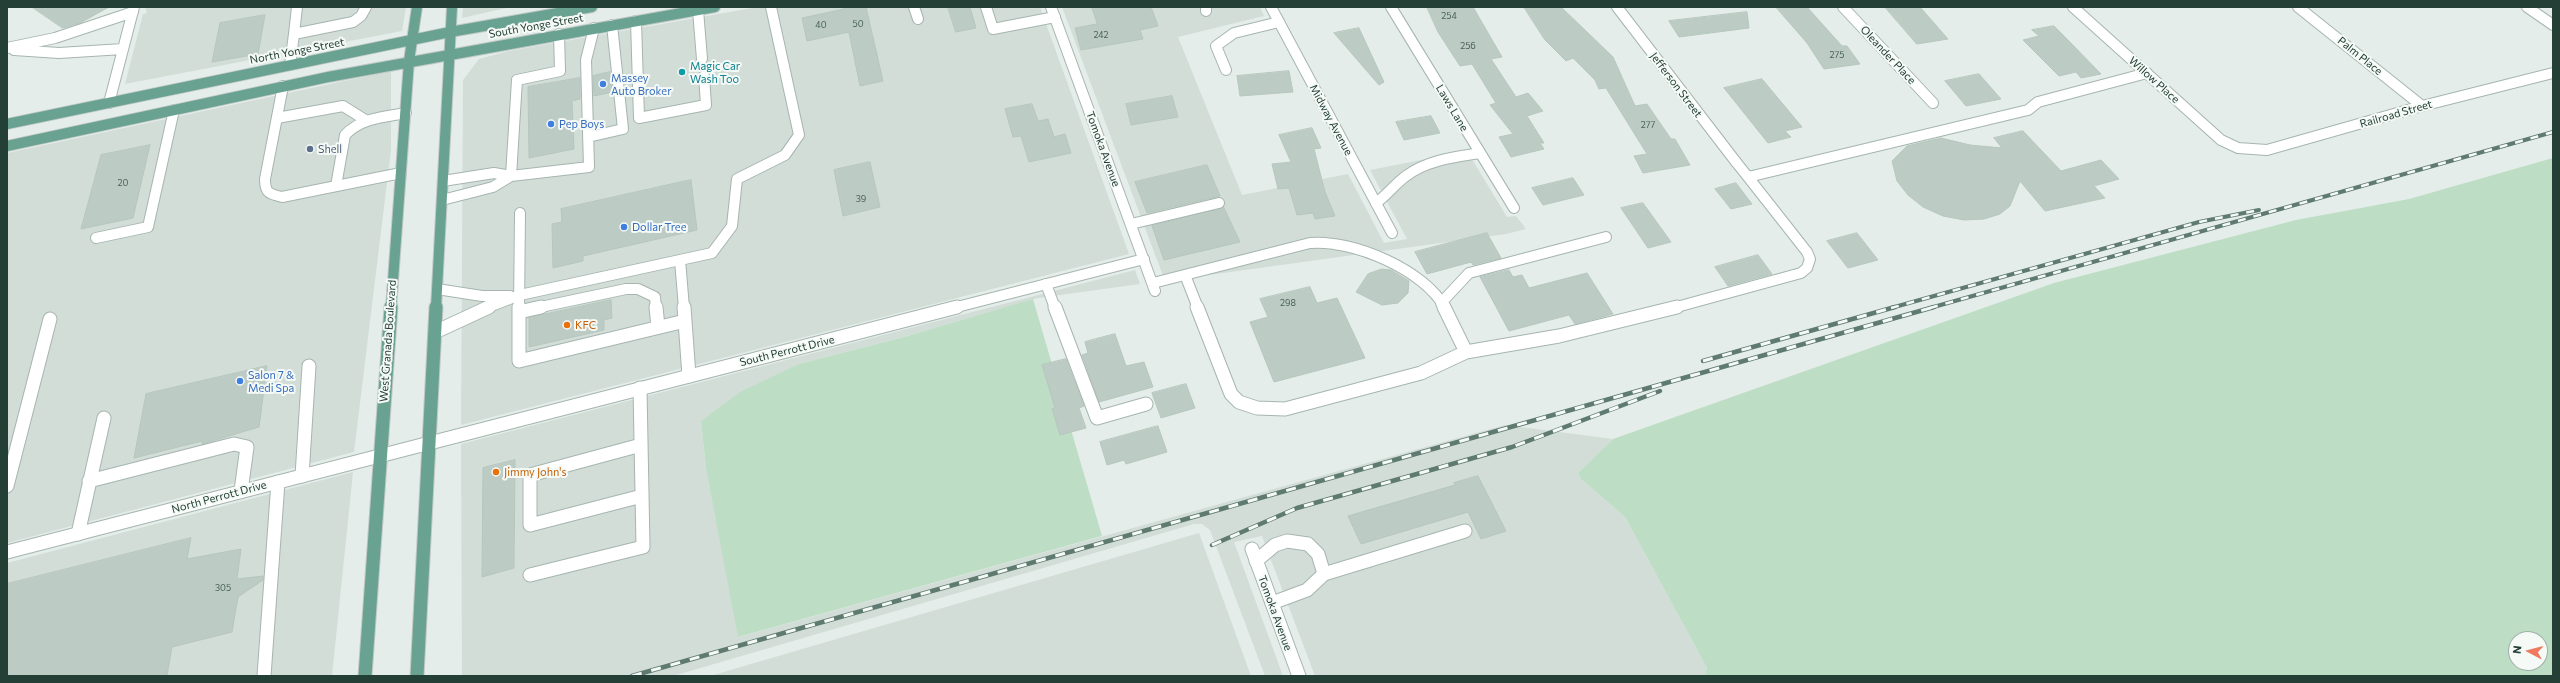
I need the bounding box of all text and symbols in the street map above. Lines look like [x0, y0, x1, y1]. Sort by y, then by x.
street label: South Yonge Street [488, 11, 584, 41]
house number: 254 [1441, 11, 1457, 21]
house number: 50 [852, 19, 864, 29]
house number: 40 [815, 20, 827, 30]
street label: Oleander Place [1858, 23, 1918, 87]
house number: 242 [1093, 30, 1109, 40]
street label: Palm Place [2335, 34, 2385, 78]
street label: North Yonge Street [249, 35, 345, 67]
house number: 256 [1460, 41, 1476, 51]
street label: Jefferson Street [1647, 50, 1705, 120]
house number: 275 [1830, 50, 1844, 60]
street label: Willow Place [2126, 54, 2182, 106]
place label: Magic Car Wash Too [690, 59, 740, 85]
marker: Magic Car Wash Too [677, 67, 687, 77]
place label: Massey Auto Broker [611, 71, 672, 97]
marker: Massey Auto Broker [598, 79, 608, 89]
street label: Midway Avenue [1307, 82, 1355, 158]
street label: Laws Lane [1433, 82, 1471, 134]
street label: Railroad Street [2358, 97, 2434, 131]
street label: Tomoka Avenue [1083, 109, 1123, 189]
place label: Pep Boys [559, 117, 604, 131]
marker: Pep Boys [546, 119, 556, 129]
house number: 277 [1641, 120, 1655, 130]
place label: Shell [318, 142, 342, 156]
marker: Shell [305, 144, 315, 154]
house number: 20 [118, 178, 128, 188]
house number: 39 [856, 194, 866, 204]
place label: Dollar Tree [632, 220, 686, 234]
marker: Dollar Tree [619, 222, 629, 232]
street label: West Granada Boulevard [377, 280, 399, 402]
house number: 298 [1280, 298, 1296, 308]
place label: KFC [575, 318, 596, 332]
marker: KFC [562, 320, 572, 330]
street label: South Perrott Drive [738, 333, 836, 369]
place label: Salon 7 & Medi Spa [248, 368, 294, 394]
marker: Salon 7 & Medi Spa [235, 376, 245, 386]
place label: Jimmy John's [504, 465, 567, 479]
marker: Jimmy John's [491, 467, 501, 477]
street label: North Perrott Drive [170, 478, 268, 516]
street label: Tomoka Avenue [1255, 573, 1295, 653]
house number: 305 [215, 583, 231, 593]
north arrow [2508, 631, 2548, 671]
text: N [2510, 645, 2524, 655]

